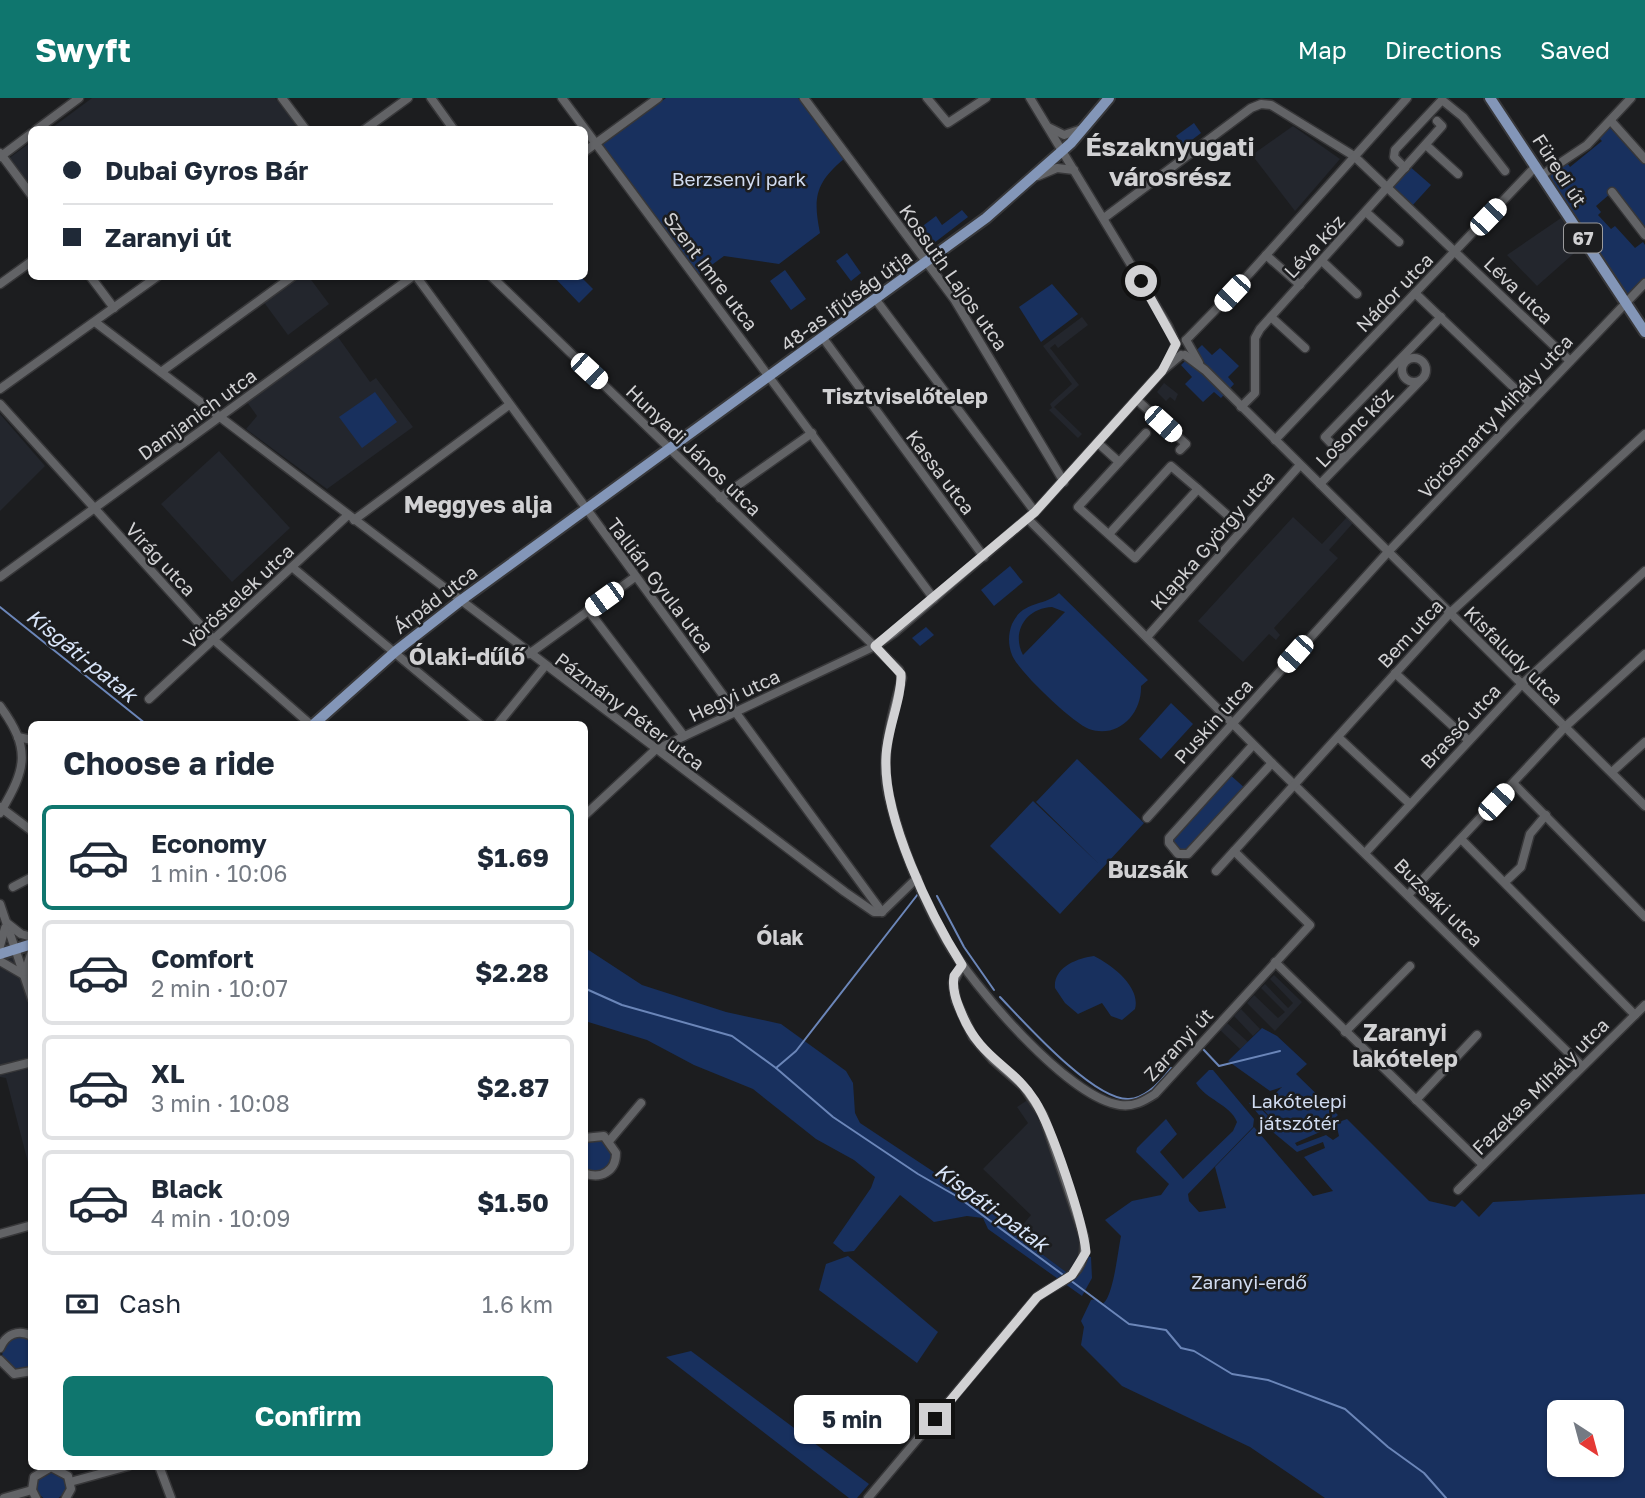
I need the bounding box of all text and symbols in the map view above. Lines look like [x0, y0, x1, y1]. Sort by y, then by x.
text: Swyft [35, 30, 131, 69]
text: Map [1298, 35, 1347, 64]
text: Directions [1385, 35, 1502, 64]
text: Saved [1540, 35, 1610, 64]
street label: Füredi út [1528, 129, 1592, 211]
district label: Északnyugati városrész [1085, 131, 1255, 192]
text: Dubai Gyros Bár [105, 155, 308, 186]
park label: Berzsenyi park [672, 167, 807, 190]
car [1466, 195, 1511, 239]
street label: Kossuth Lajos utca [895, 200, 1013, 354]
street label: Szent Imre utca [659, 207, 763, 335]
street label: Léva köz [1279, 210, 1349, 282]
text: Zaranyi út [105, 222, 232, 253]
road number: 67 [1564, 223, 1602, 252]
street label: 48-as ifjúság útja [776, 245, 916, 355]
street label: Nádor utca [1351, 248, 1437, 336]
street label: Léva utca [1480, 251, 1558, 329]
route start [1125, 265, 1157, 297]
car [1210, 270, 1255, 316]
street label: Vörösmarty Mihály utca [1413, 329, 1577, 503]
car [567, 349, 612, 393]
street label: Damjanich utca [133, 363, 261, 465]
street label: Hunyadi János utca [622, 380, 766, 520]
street label: Losonc köz [1310, 382, 1398, 472]
district label: Tisztviselőtelep [822, 383, 988, 409]
car [1141, 402, 1186, 446]
street label: Kassa utca [902, 425, 980, 519]
street label: Klapka György utca [1145, 466, 1279, 614]
district label: Meggyes alja [404, 490, 552, 518]
street label: Tallián Gyula utca [603, 513, 719, 657]
street label: Virág utca [121, 517, 201, 601]
street label: Vöröstelek utca [178, 539, 298, 653]
street label: Árpád utca [388, 560, 482, 638]
car [581, 578, 628, 620]
street label: Bem utca [1372, 594, 1448, 672]
street label: Kisfaludy utca [1460, 601, 1568, 709]
water label: Kisgáti-patak [22, 603, 144, 709]
car [1274, 631, 1317, 677]
district label: Ólaki-dűlő [409, 642, 526, 670]
street label: Pázmány Péter utca [551, 647, 709, 775]
street label: Hegyi utca [685, 664, 783, 726]
street label: Puskin utca [1169, 674, 1257, 768]
street label: Brassó utca [1415, 679, 1505, 773]
text: Choose a ride [63, 744, 275, 782]
car [1474, 779, 1519, 825]
icon: car [67, 826, 130, 889]
text: Economy [151, 828, 267, 859]
text: $1.69 [477, 842, 549, 873]
street label: Buzsáki utca [1390, 853, 1488, 951]
district label: Buzsák [1107, 855, 1189, 883]
text: 1 min · 10:06 [151, 859, 287, 887]
district label: Ólak [756, 924, 804, 950]
icon: car [67, 941, 130, 1004]
text: Comfort [151, 943, 254, 974]
text: $2.28 [475, 957, 549, 988]
text: 2 min · 10:07 [151, 974, 288, 1002]
street label: Zaranyi út [1139, 1003, 1217, 1085]
street label: Fazekas Mihály utca [1467, 1013, 1613, 1159]
district label: Zaranyi lakótelep [1352, 1018, 1458, 1072]
icon: car [67, 1056, 130, 1119]
text: XL [151, 1058, 185, 1089]
text: $2.87 [477, 1072, 549, 1103]
text: 3 min · 10:08 [151, 1089, 290, 1117]
park label: Lakótelepi játszótér [1251, 1089, 1347, 1134]
water label: Kisgáti-patak [930, 1157, 1056, 1258]
icon: car [67, 1171, 130, 1234]
text: Black [151, 1173, 223, 1204]
text: $1.50 [477, 1187, 549, 1218]
text: 4 min · 10:09 [151, 1204, 290, 1232]
park label: Zaranyi-erdő [1191, 1270, 1307, 1293]
icon: cash [63, 1285, 101, 1323]
text: Cash [119, 1288, 181, 1319]
text: 1.6 km [482, 1290, 553, 1318]
button: Confirm [63, 1376, 553, 1456]
callout: 5 min [795, 1394, 911, 1444]
north arrow [1547, 1400, 1624, 1477]
map controls [1547, 1400, 1624, 1477]
route end [919, 1403, 951, 1435]
text: 5 min [822, 1405, 882, 1433]

